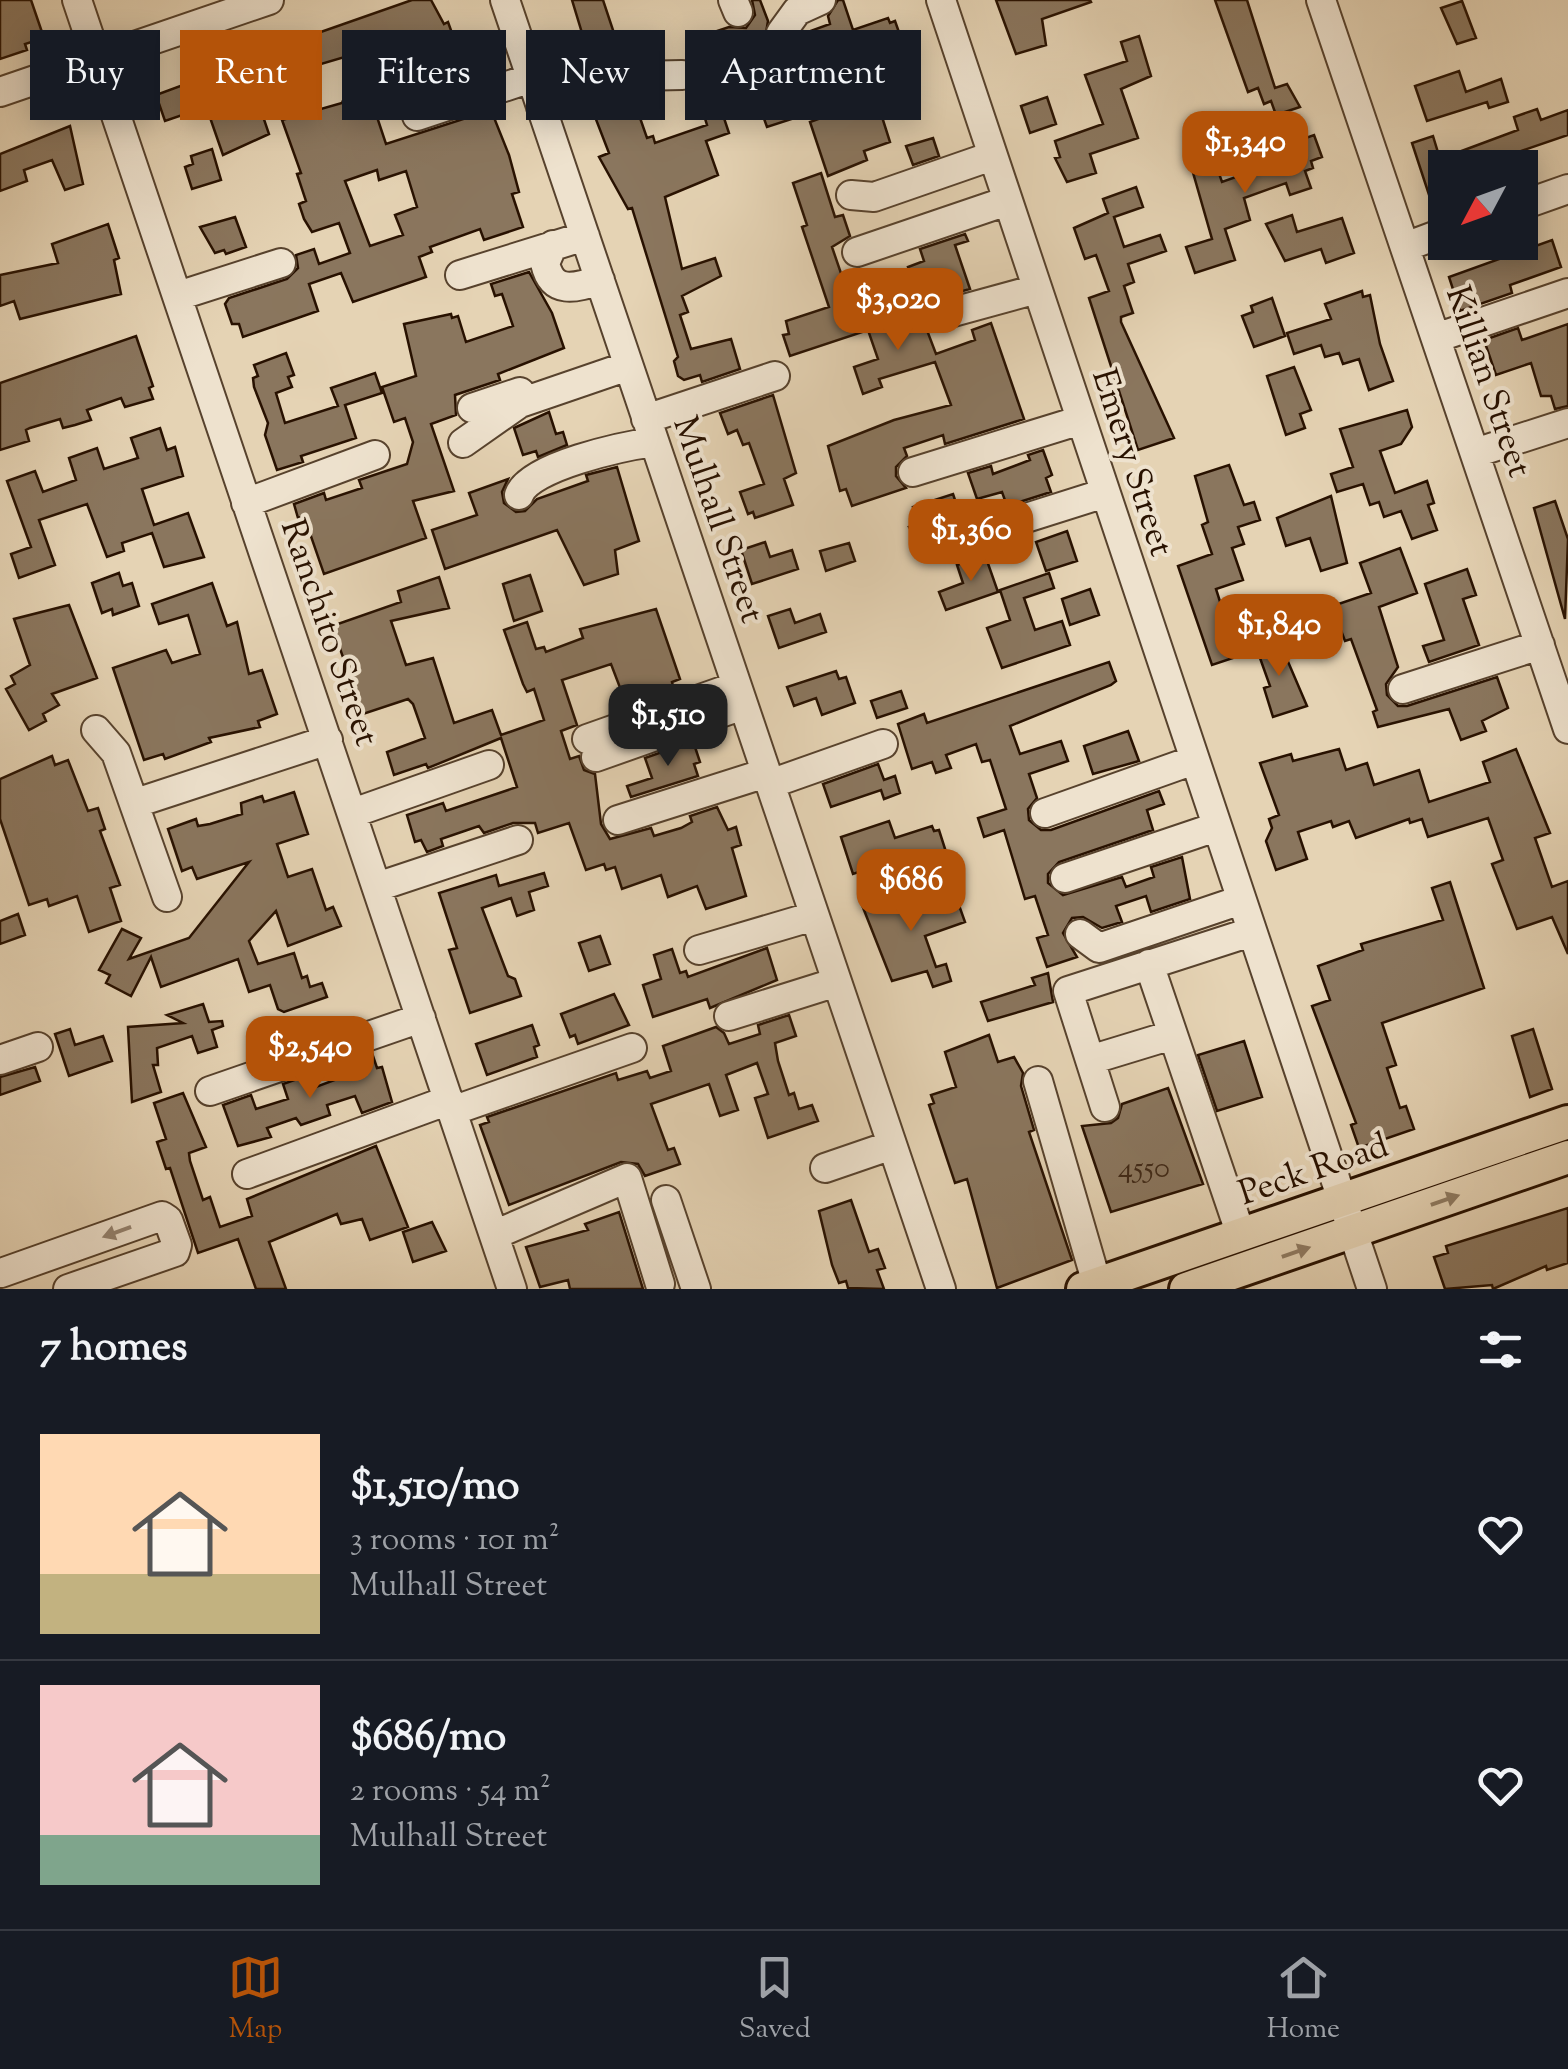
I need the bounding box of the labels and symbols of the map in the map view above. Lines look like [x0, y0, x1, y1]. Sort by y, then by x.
pin: $1,340 [1164, 111, 1326, 196]
north arrow [1428, 150, 1538, 260]
pin: $3,020 [817, 268, 979, 353]
street label: Killian Street [1430, 280, 1543, 485]
street label: Emery Street [1076, 363, 1185, 563]
street label: Mulhall Street [657, 410, 776, 630]
pin: $1,360 [890, 499, 1052, 584]
street label: Ranchito Street [265, 513, 390, 753]
pin: $1,840 [1198, 594, 1360, 679]
pin: $1,510 [587, 684, 749, 769]
pin: $686 [852, 849, 970, 934]
pin: $2,540 [229, 1016, 391, 1101]
street label: Peck Road [1232, 1122, 1396, 1221]
house number: 4550 [1118, 1148, 1170, 1191]
one-way arrow [1431, 1192, 1461, 1207]
one-way arrow [101, 1226, 131, 1241]
one-way arrow [1281, 1243, 1311, 1258]

